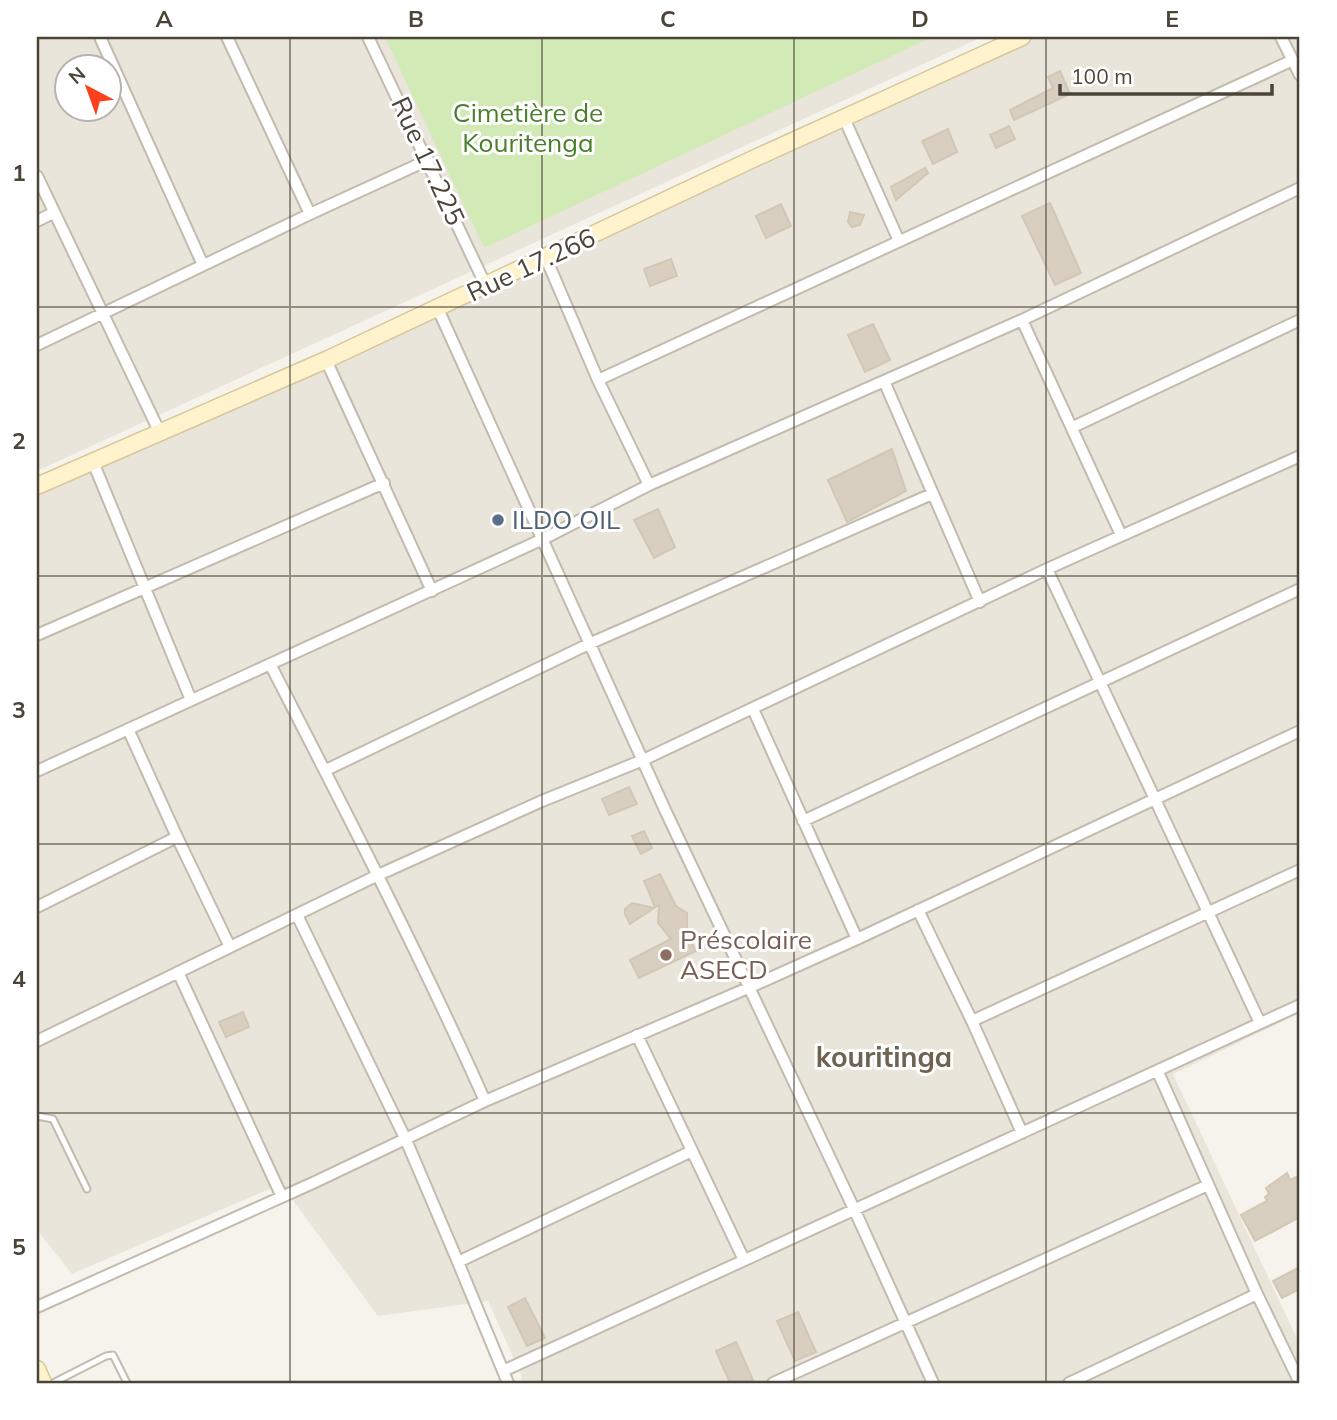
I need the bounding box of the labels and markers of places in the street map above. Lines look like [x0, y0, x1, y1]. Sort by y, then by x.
place label: ILDO OIL [512, 503, 620, 536]
marker: ILDO OIL [490, 512, 506, 528]
place label: Préscolaire ASECD [680, 923, 812, 986]
marker: Préscolaire ASECD [658, 947, 674, 963]

